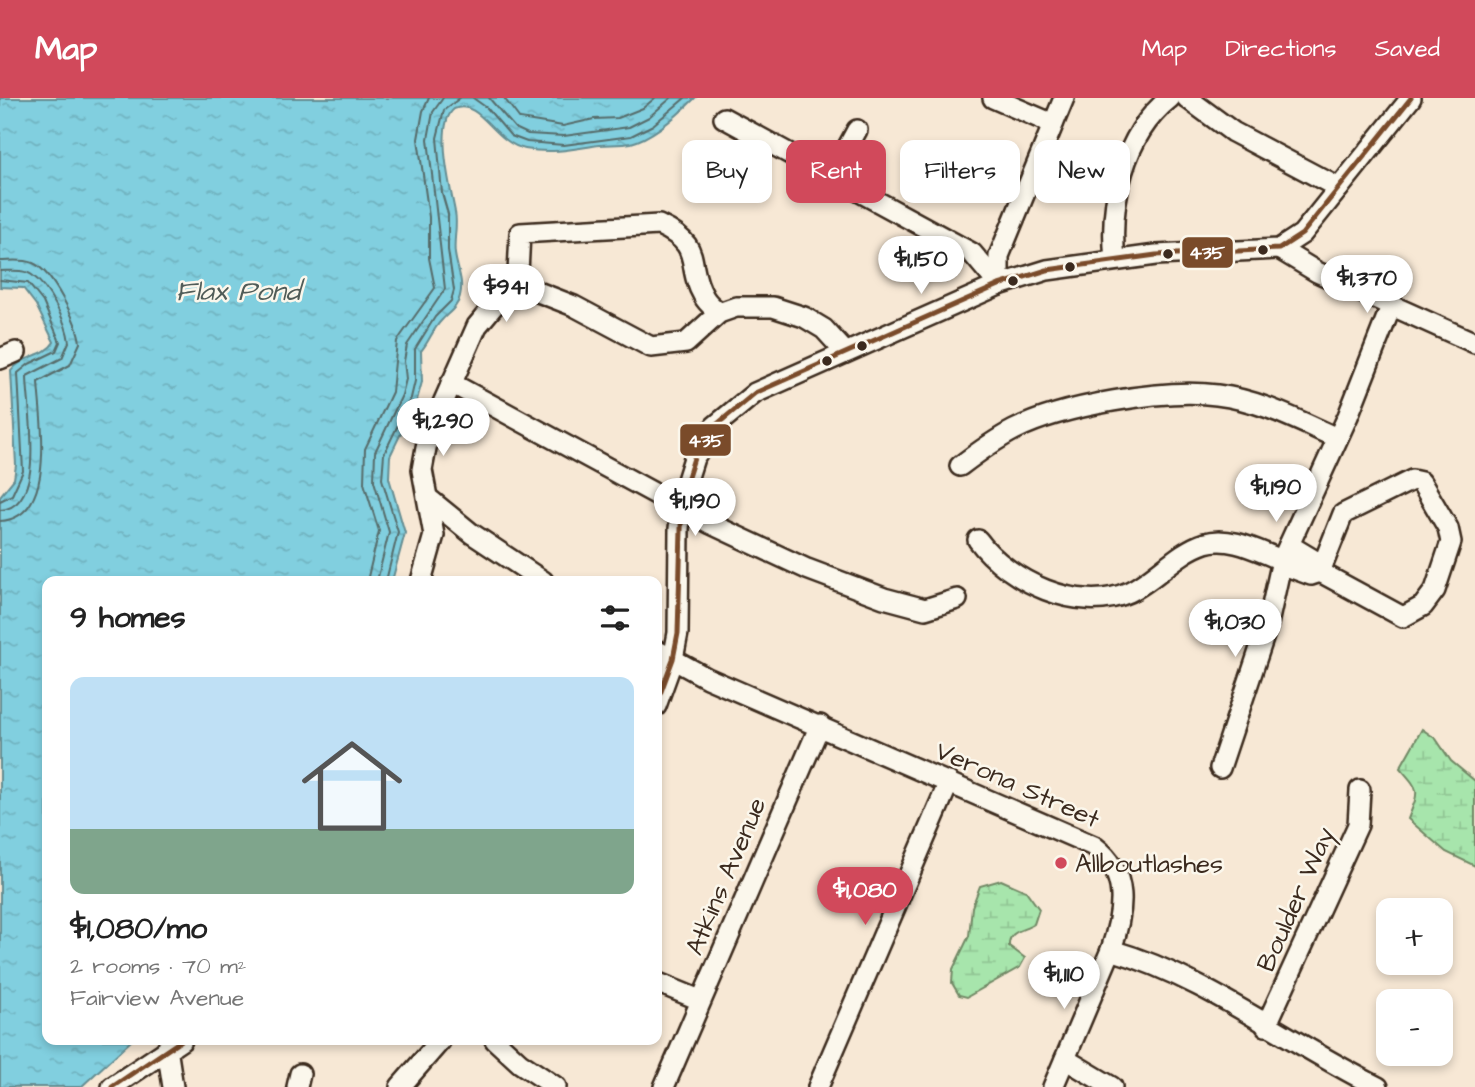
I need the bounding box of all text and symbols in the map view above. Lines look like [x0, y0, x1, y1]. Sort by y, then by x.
text: Map [35, 26, 97, 72]
text: Map [1142, 32, 1187, 66]
text: Directions [1225, 32, 1337, 66]
text: Saved [1375, 32, 1440, 66]
chip: Buy [682, 140, 772, 203]
chip: Rent [786, 140, 886, 203]
chip: Filters [900, 140, 1020, 203]
chip: New [1034, 140, 1130, 203]
pin: $1,150 [864, 236, 978, 296]
line badge: 435 [1181, 236, 1234, 269]
text: 435 [1189, 240, 1226, 267]
text: $1,150 [894, 243, 948, 275]
unlabelled marker [1256, 243, 1270, 257]
unlabelled marker [1161, 247, 1175, 261]
pin: $1,370 [1310, 256, 1424, 315]
unlabelled marker [1063, 260, 1077, 274]
text: $1,370 [1337, 262, 1397, 294]
pin: $941 [465, 264, 547, 324]
text: $941 [484, 271, 528, 303]
water label: Flax Pond [176, 272, 306, 311]
unlabelled marker [1006, 274, 1020, 288]
unlabelled marker [855, 339, 869, 353]
unlabelled marker [820, 354, 834, 368]
pin: $1,290 [386, 398, 500, 458]
text: $1,290 [413, 405, 473, 437]
line badge: 435 [679, 423, 732, 457]
text: 435 [688, 428, 725, 455]
pin: $1,190 [1219, 464, 1333, 524]
text: $1,190 [1251, 471, 1301, 503]
pin: $1,190 [638, 478, 752, 538]
text: $1,190 [670, 485, 720, 517]
text: 9 homes [70, 597, 185, 639]
icon: filters [596, 599, 634, 637]
pin: $1,030 [1178, 600, 1292, 659]
text: $1,030 [1205, 606, 1265, 638]
icon: home [289, 723, 415, 849]
street label: Verona Street [930, 733, 1106, 837]
street label: Atkins Avenue [677, 792, 775, 961]
street label: Boulder Way [1248, 822, 1346, 978]
place label: Allboutlashes [1075, 846, 1223, 882]
marker: Allboutlashes [1053, 855, 1069, 871]
pin: $1,080 [808, 868, 922, 927]
text: $1,080 [833, 874, 897, 906]
map controls [1376, 898, 1453, 1066]
button: + [1376, 898, 1453, 975]
text: $1,080/mo [70, 908, 207, 950]
text: 2 rooms · 70 m² [70, 950, 246, 982]
pin: $1,110 [1007, 951, 1121, 1011]
text: $1,110 [1044, 958, 1084, 990]
text: Fairview Avenue [70, 982, 244, 1014]
button: − [1376, 989, 1453, 1066]

